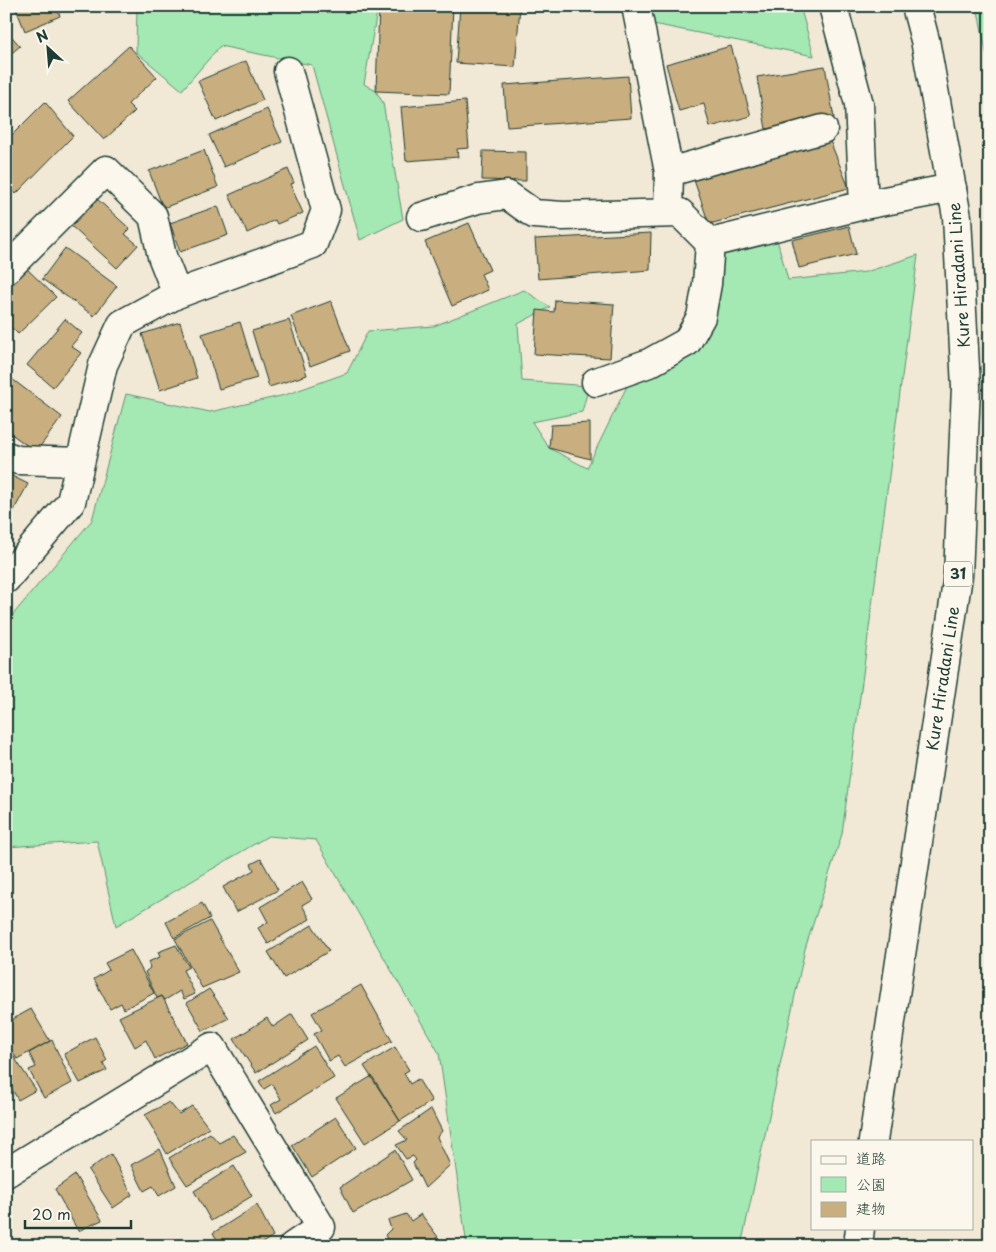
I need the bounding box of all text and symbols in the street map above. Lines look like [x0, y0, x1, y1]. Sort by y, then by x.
north arrow [22, 22, 72, 72]
text: N [32, 24, 52, 48]
street label: Kure Hiradani Line [941, 202, 975, 349]
road number: 31 [944, 562, 972, 586]
street label: Kure Hiradani Line [919, 604, 964, 752]
legend [811, 1140, 974, 1230]
text: 道路 [856, 1146, 886, 1169]
text: 公園 [856, 1172, 886, 1195]
text: 建物 [856, 1196, 886, 1219]
scale bar [25, 1197, 131, 1229]
text: 20 m [32, 1202, 71, 1225]

